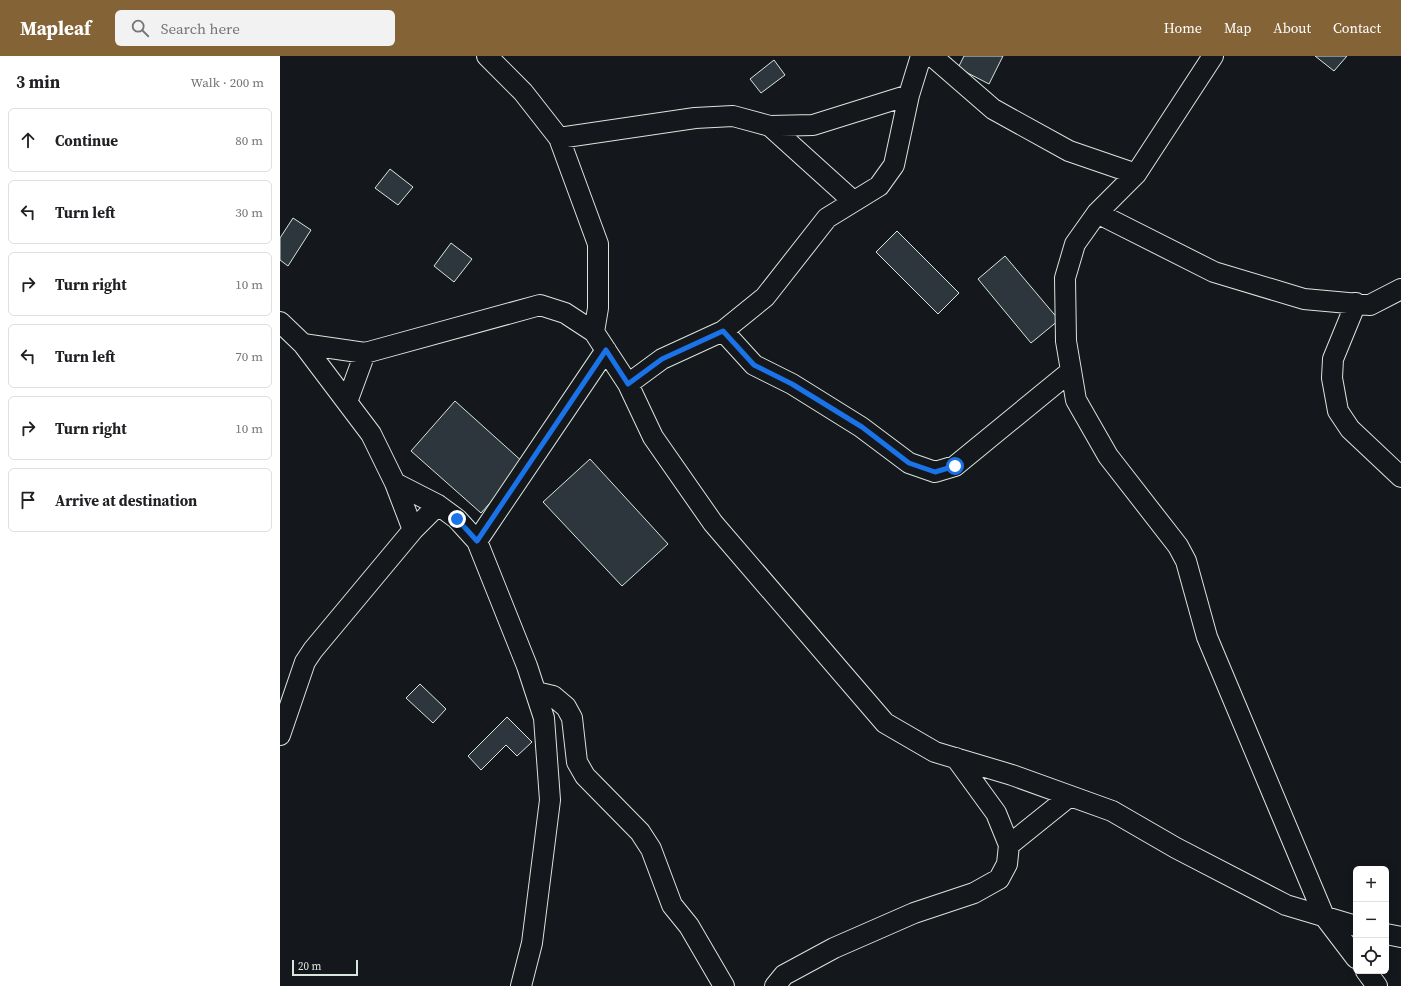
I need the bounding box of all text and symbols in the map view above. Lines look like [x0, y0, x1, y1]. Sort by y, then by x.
search box [115, 10, 395, 46]
text: Mapleaf [20, 15, 91, 41]
icon: search [129, 17, 151, 39]
text: Search here [161, 18, 240, 39]
text: Home [1164, 18, 1202, 38]
text: Map [1224, 18, 1251, 38]
text: About [1273, 18, 1311, 38]
text: Contact [1333, 18, 1381, 38]
text: 3 min [16, 70, 60, 94]
text: Walk · 200 m [191, 74, 264, 91]
icon: ahead [17, 129, 39, 151]
text: Continue [55, 130, 118, 151]
text: 80 m [235, 132, 263, 149]
icon: left [17, 201, 39, 223]
text: Turn left [55, 202, 115, 223]
text: 30 m [235, 204, 263, 221]
icon: right [17, 273, 39, 295]
text: Turn right [55, 274, 127, 295]
text: 10 m [235, 276, 263, 293]
icon: left [17, 345, 39, 367]
text: Turn left [55, 346, 115, 367]
text: 70 m [235, 348, 263, 365]
icon: right [17, 417, 39, 439]
text: Turn right [55, 418, 127, 439]
text: 10 m [235, 420, 263, 437]
route start [946, 457, 964, 475]
icon: arrive [17, 489, 39, 511]
text: Arrive at destination [55, 490, 197, 511]
route end [448, 510, 466, 528]
map controls [1353, 866, 1389, 974]
button: + [1353, 866, 1389, 902]
button: − [1353, 902, 1389, 938]
button: locate [1353, 938, 1389, 974]
scale bar [292, 958, 358, 977]
text: 20 m [298, 959, 321, 974]

